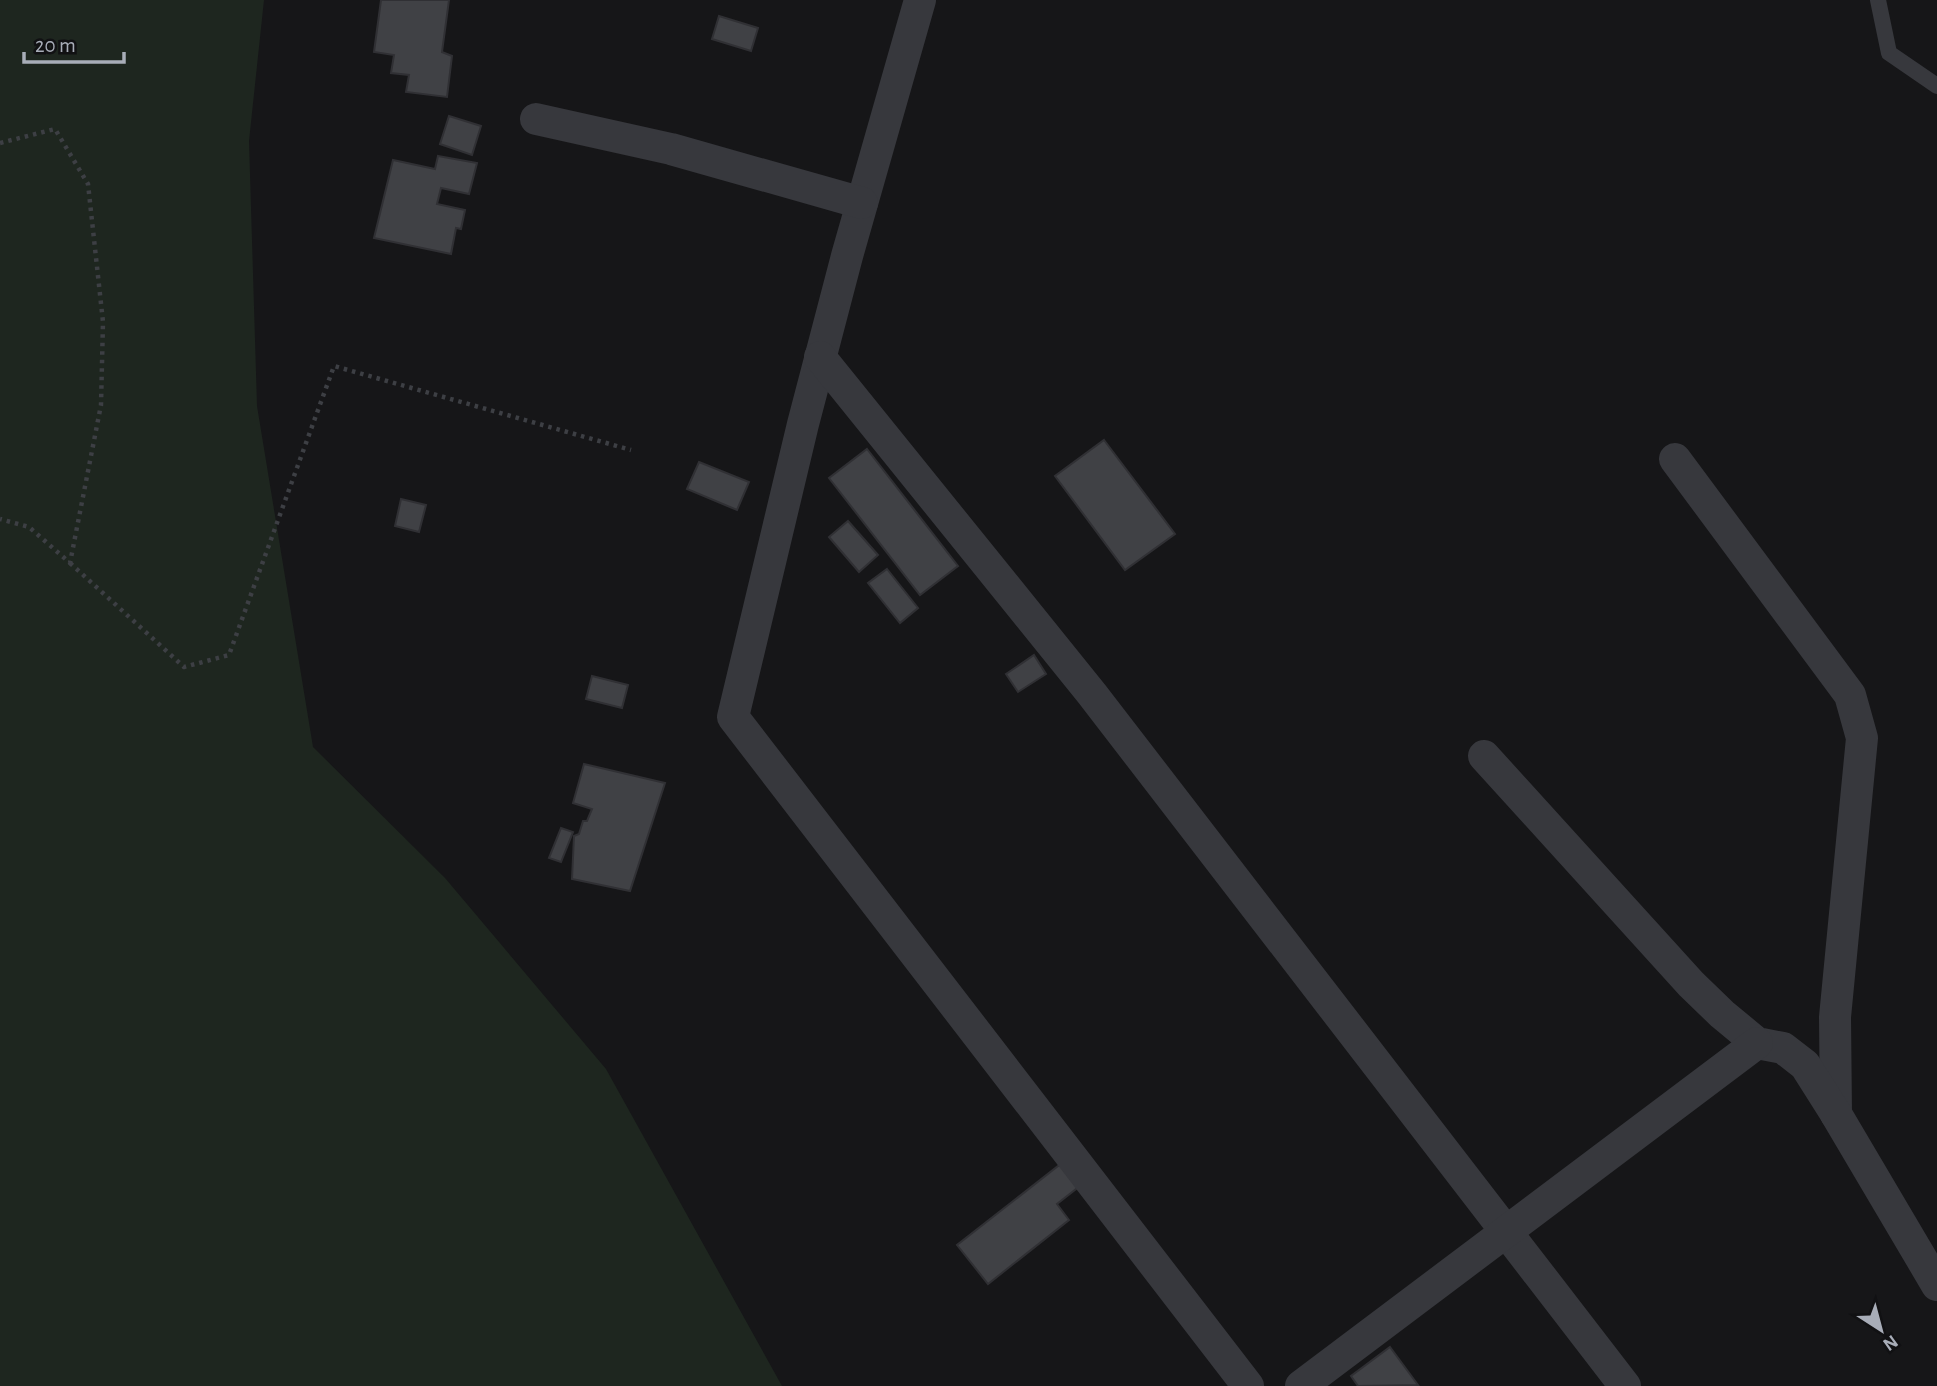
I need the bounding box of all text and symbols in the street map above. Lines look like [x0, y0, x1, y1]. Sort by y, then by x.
scale bar [24, 21, 124, 65]
text: 20 m [35, 35, 76, 56]
north arrow [1846, 1295, 1916, 1365]
text: N [1879, 1331, 1901, 1354]

